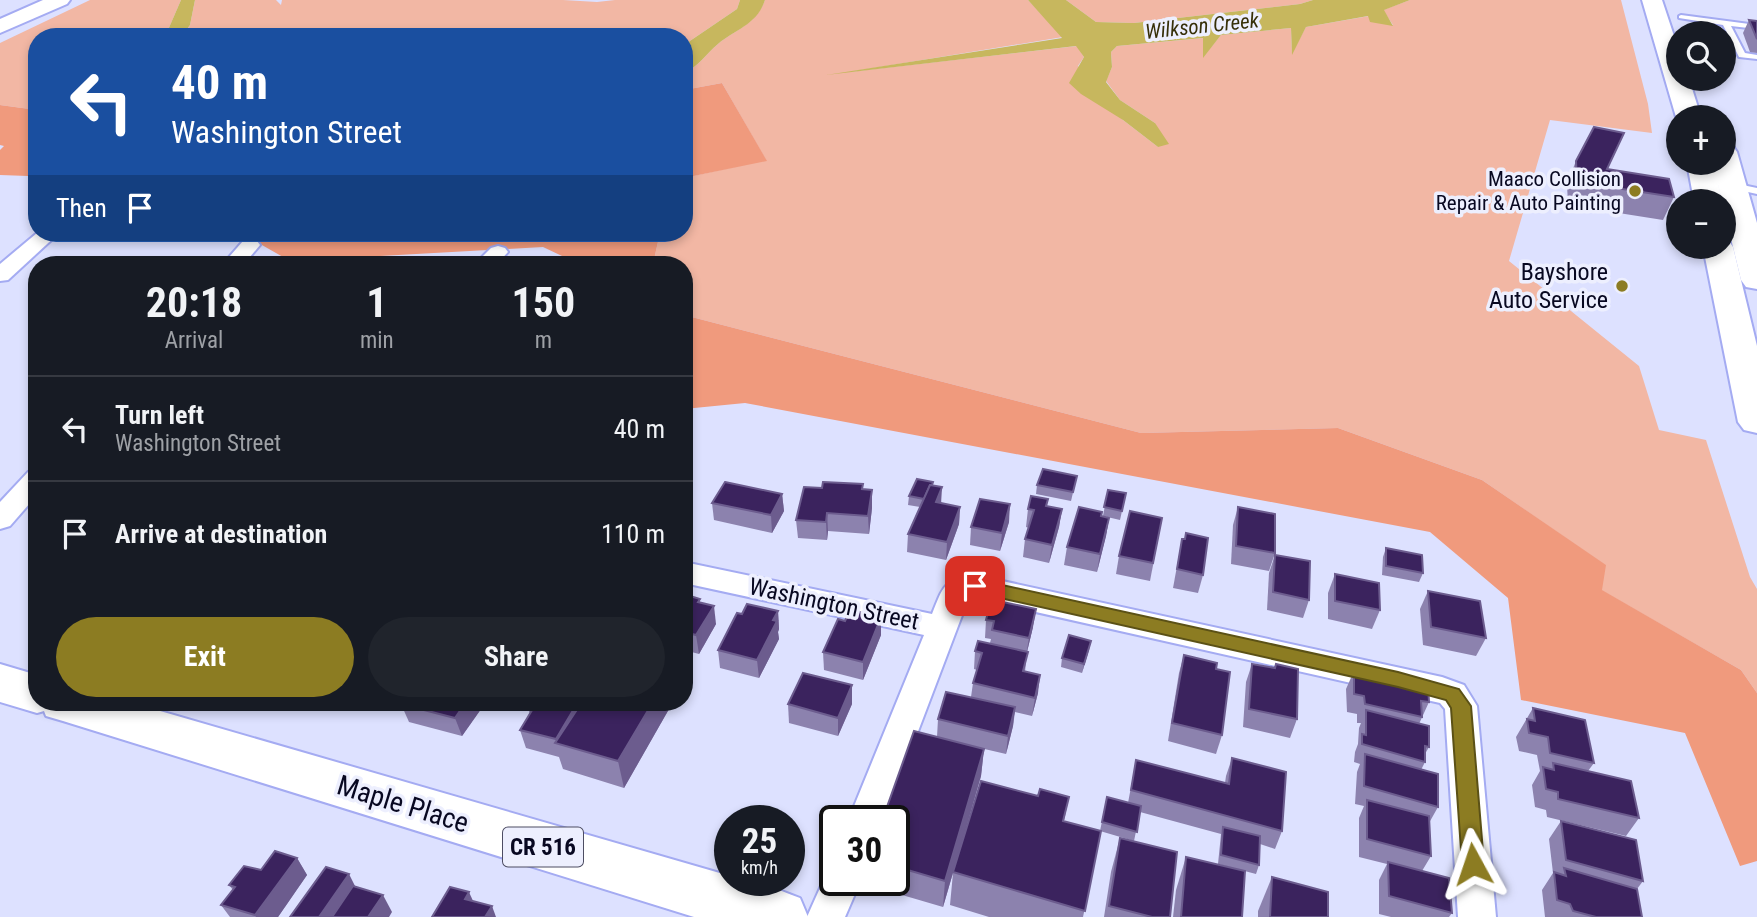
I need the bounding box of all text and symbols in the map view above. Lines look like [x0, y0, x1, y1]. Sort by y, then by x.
water label: Wilkson Creek [1144, 8, 1261, 44]
map controls [1666, 21, 1736, 259]
button: search [1666, 21, 1736, 91]
text: 40 m [171, 54, 268, 111]
icon: left [56, 56, 147, 147]
button: + [1666, 105, 1736, 175]
text: Washington Street [171, 113, 402, 151]
place label: Maaco Collision Repair & Auto Painting [1436, 167, 1621, 215]
marker: Maaco Collision Repair & Auto Painting [1627, 183, 1643, 199]
icon: arrive [121, 189, 159, 227]
button: − [1666, 189, 1736, 259]
text: Then [56, 193, 107, 223]
place label: Bayshore Auto Service [1489, 258, 1608, 314]
text: 20:18 [146, 278, 242, 327]
text: 1 [366, 278, 387, 327]
text: 150 [511, 278, 575, 327]
marker: Bayshore Auto Service [1614, 278, 1630, 294]
text: Arrival [165, 327, 223, 354]
text: min [360, 327, 394, 354]
text: m [535, 327, 552, 354]
text: Turn left [115, 400, 204, 430]
icon: left [56, 410, 94, 448]
text: 40 m [614, 414, 665, 444]
text: Washington Street [115, 430, 281, 457]
icon: arrive [56, 515, 94, 553]
text: Arrive at destination [115, 519, 327, 549]
text: 110 m [601, 519, 665, 549]
pin [945, 556, 1005, 616]
icon: arrive [956, 567, 994, 605]
street label: Washington Street [746, 572, 922, 636]
button: Exit [56, 617, 354, 697]
button: Share [368, 617, 665, 697]
street label: Maple Place [333, 768, 473, 840]
speed limit sign: 30 [819, 805, 910, 896]
text: 25 [742, 821, 777, 862]
position arrow [1436, 827, 1510, 901]
road number: CR 516 [503, 828, 583, 866]
text: km/h [741, 857, 778, 878]

